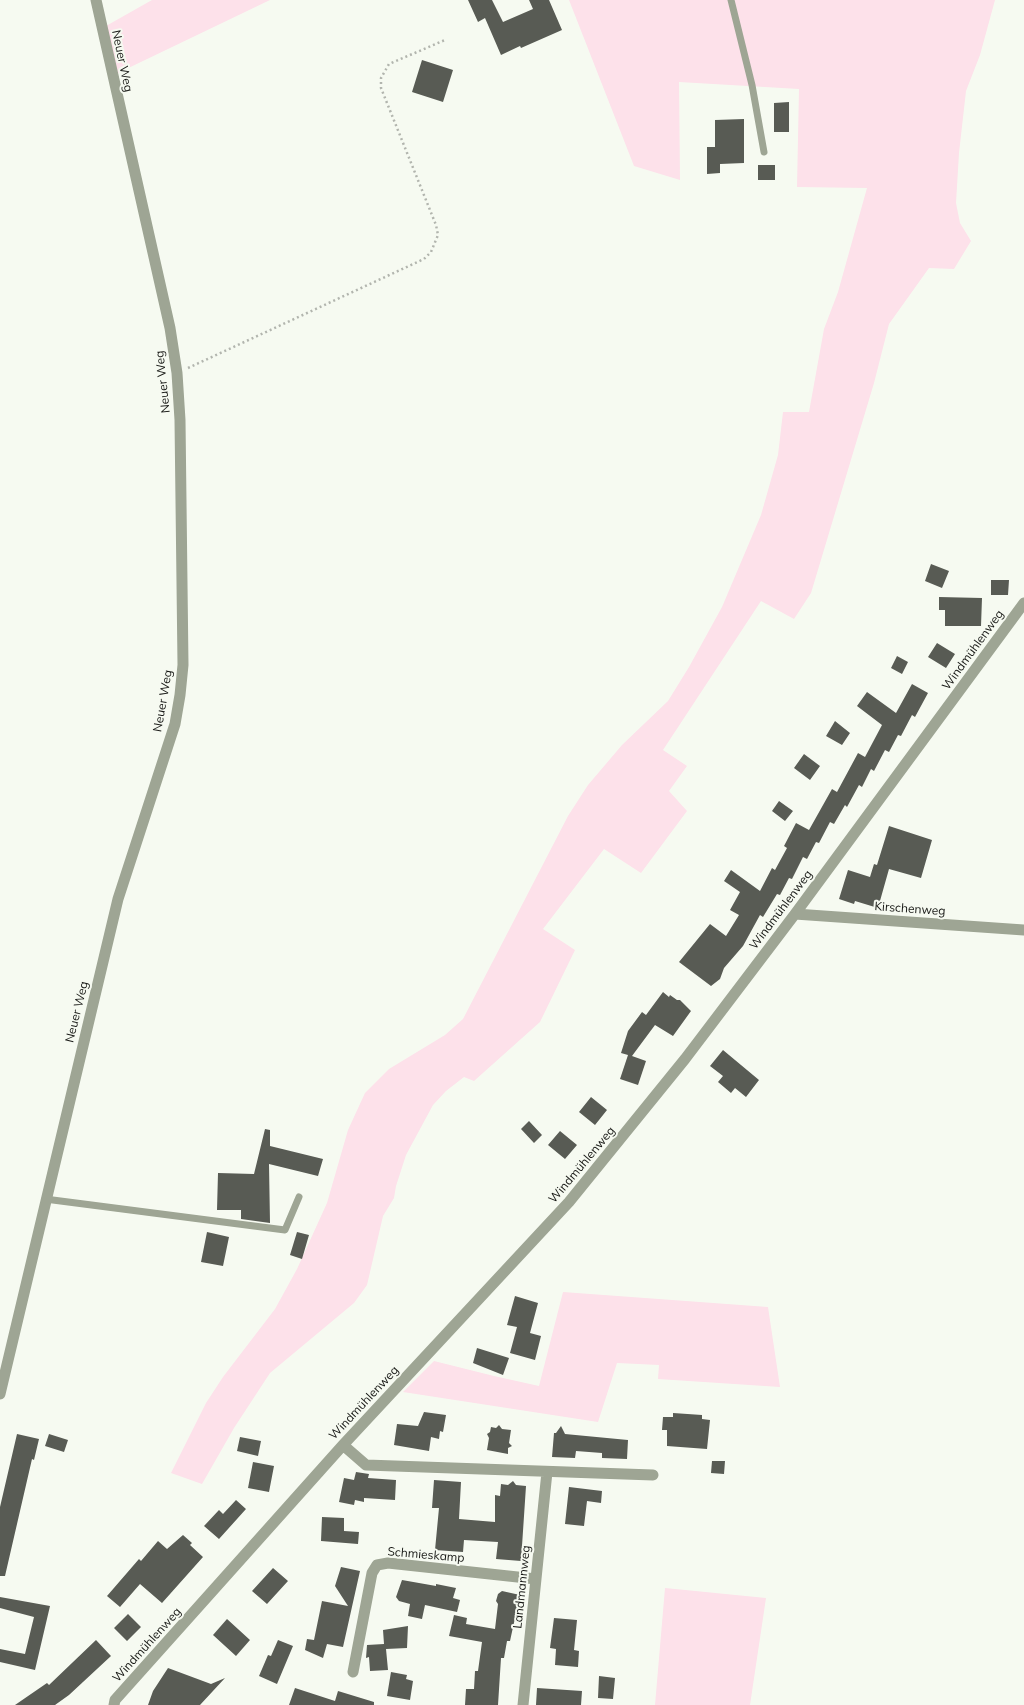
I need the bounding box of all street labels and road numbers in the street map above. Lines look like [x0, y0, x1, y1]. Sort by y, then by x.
street label: Neuer Weg [108, 29, 136, 93]
street label: Neuer Weg [153, 350, 173, 414]
street label: Windmühlenweg [939, 607, 1007, 693]
street label: Neuer Weg [150, 669, 176, 733]
street label: Windmühlenweg [747, 868, 815, 952]
street label: Kirschenweg [874, 899, 946, 919]
street label: Neuer Weg [62, 980, 92, 1044]
street label: Windmühlenweg [546, 1124, 618, 1206]
street label: Windmühlenweg [326, 1363, 402, 1443]
street label: Schmieskamp [387, 1544, 465, 1566]
street label: Landmannweg [510, 1545, 534, 1629]
street label: Windmühlenweg [110, 1605, 184, 1685]

